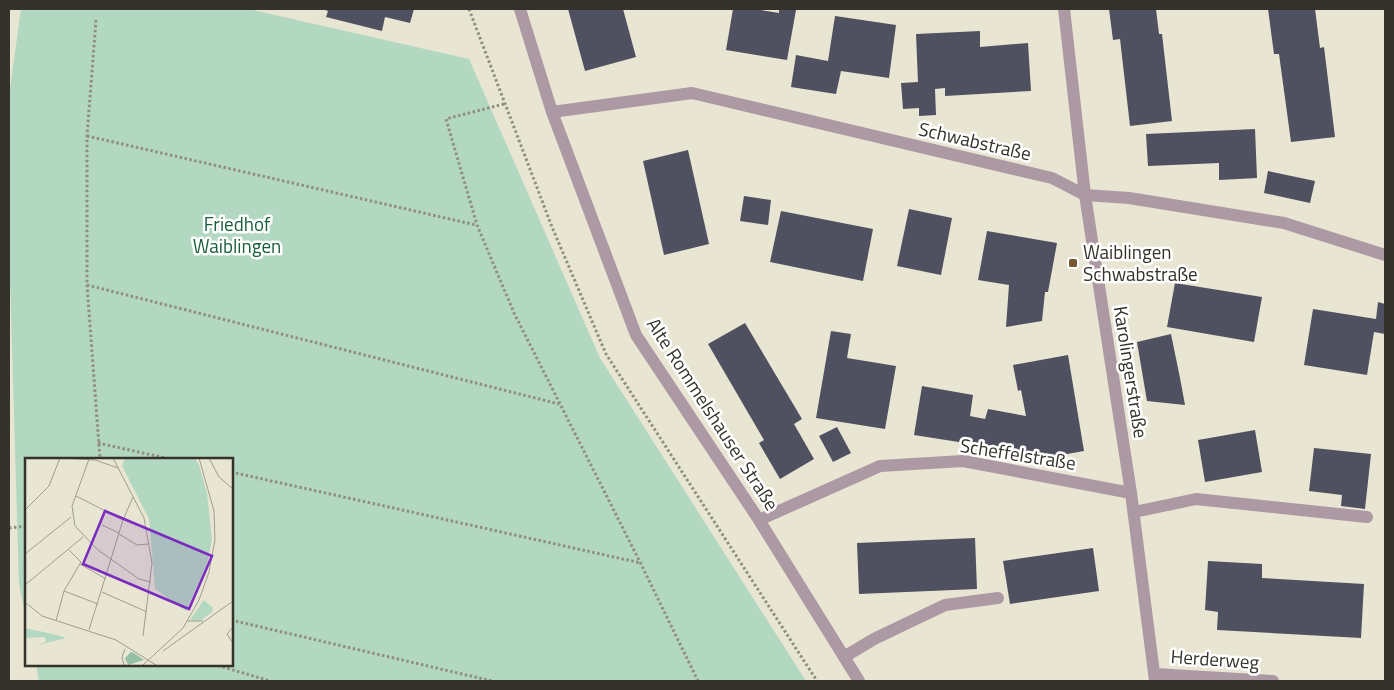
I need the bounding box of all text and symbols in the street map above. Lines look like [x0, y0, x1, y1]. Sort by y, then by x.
street label: Schwabstraße [916, 113, 1034, 168]
park label: Friedhof Waiblingen [193, 209, 281, 260]
place label: Waiblingen Schwabstraße [1083, 237, 1198, 288]
marker: Waiblingen Schwabstraße [1067, 257, 1079, 269]
street label: Karolingerstraße [1107, 304, 1156, 440]
street label: Alte Rommelshauser Straße [640, 312, 787, 516]
street label: Scheffelstraße [958, 430, 1078, 477]
inset map [25, 458, 232, 665]
street label: Herderweg [1170, 641, 1260, 676]

